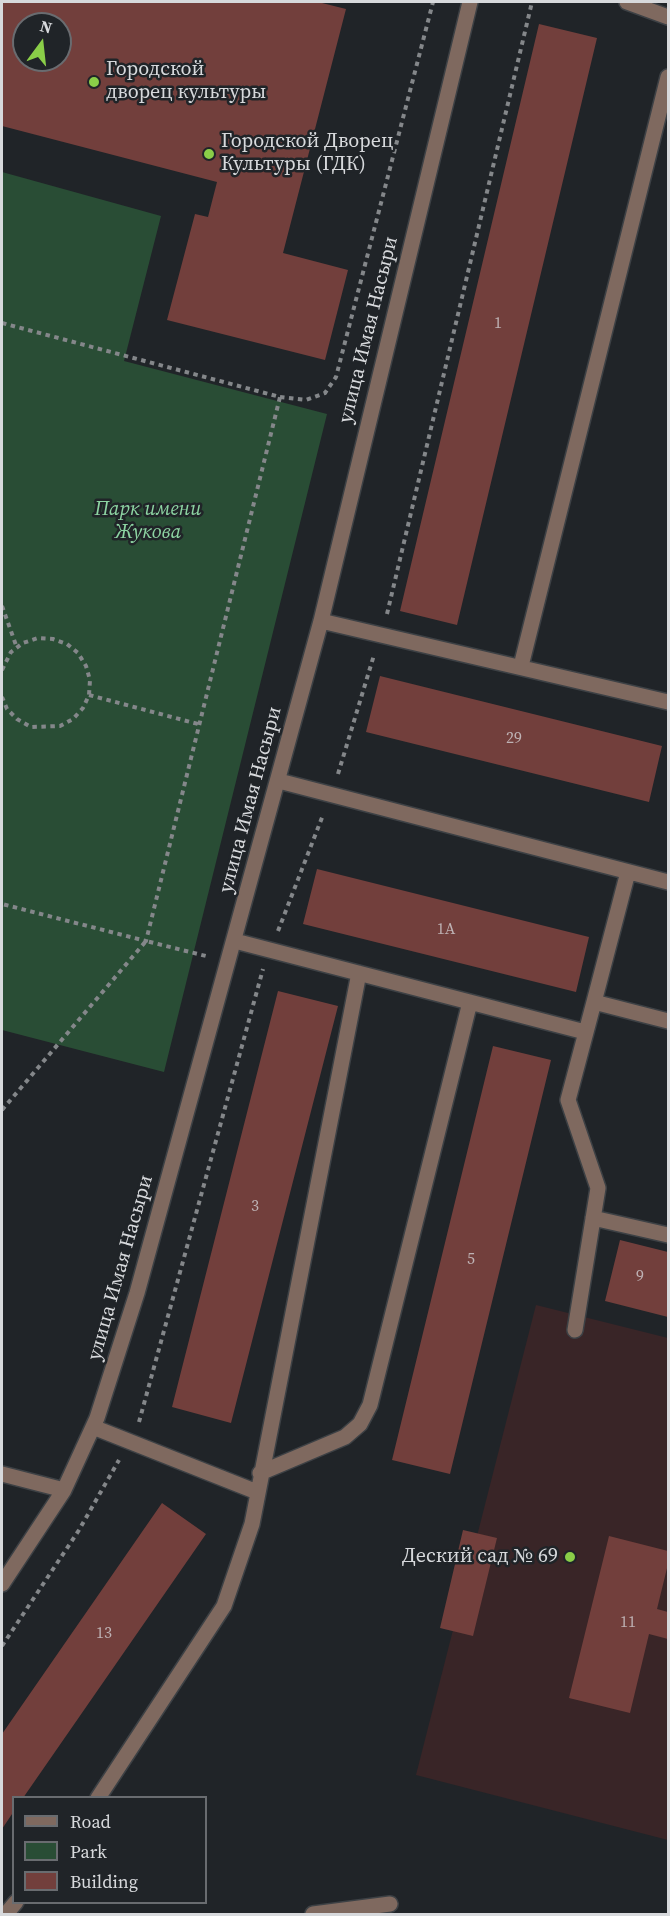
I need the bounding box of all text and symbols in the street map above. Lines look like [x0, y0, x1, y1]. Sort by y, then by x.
north arrow [12, 12, 72, 72]
text: N [38, 14, 55, 39]
place label: Городской дворец культуры [106, 58, 266, 105]
marker: Городской дворец культуры [87, 75, 101, 89]
place label: Городской Дворец Культуры (ГДК) [221, 130, 393, 177]
marker: Городской Дворец Культуры (ГДК) [202, 147, 216, 161]
street label: улица Имая Насыри [334, 234, 404, 426]
house number: 1 [494, 314, 502, 334]
park label: Парк имени Жукова [94, 498, 202, 545]
street label: улица Имая Насыри [215, 704, 287, 896]
house number: 29 [506, 729, 522, 749]
house number: 1А [437, 920, 455, 940]
street label: улица Имая Насыри [83, 1172, 159, 1364]
house number: 3 [251, 1197, 259, 1217]
house number: 5 [467, 1250, 475, 1270]
house number: 9 [636, 1267, 644, 1287]
place label: Деский сад № 69 [402, 1545, 558, 1569]
marker: Деский сад № 69 [563, 1550, 577, 1564]
house number: 11 [620, 1613, 636, 1633]
house number: 13 [96, 1624, 112, 1644]
legend [12, 1796, 207, 1904]
text: Road [70, 1809, 111, 1834]
text: Park [70, 1839, 107, 1864]
text: Building [70, 1869, 138, 1894]

